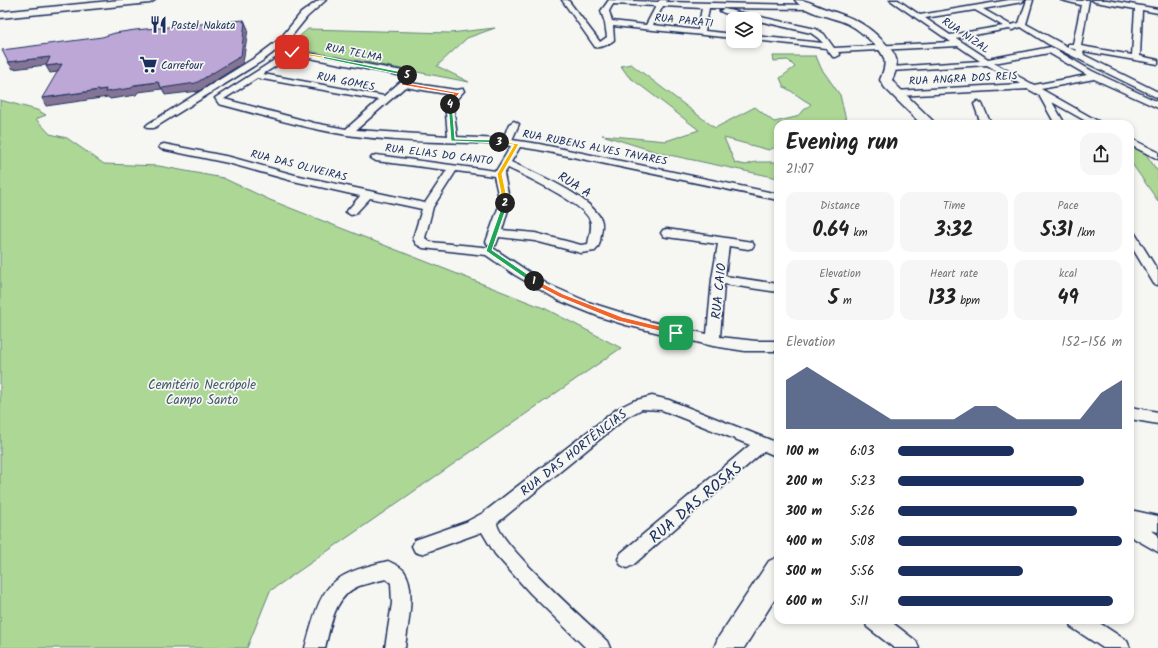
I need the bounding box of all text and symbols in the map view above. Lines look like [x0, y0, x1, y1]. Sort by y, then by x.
street label: RUA PARATI [654, 9, 714, 33]
map controls [726, 12, 762, 48]
button: layers [726, 12, 762, 48]
street label: RUA NIZAL [938, 13, 993, 59]
restaurant icon: Pastel Nakata [148, 15, 168, 35]
place label: Pastel Nakata [171, 17, 235, 35]
pin [275, 35, 309, 69]
street label: RUA TELMA [324, 39, 384, 67]
icon: check [281, 41, 303, 63]
supermarket icon: Carrefour [138, 55, 158, 75]
place label: Carrefour [161, 57, 204, 75]
pin: 5 [397, 65, 417, 85]
text: 5 [404, 66, 410, 84]
street label: RUA ANGRA DOS REIS [908, 67, 1018, 91]
street label: RUA GOMES [315, 68, 376, 96]
pin: 4 [440, 94, 460, 114]
text: 4 [447, 95, 453, 113]
street label: RUA RUBENS ALVES TAVARES [521, 125, 669, 171]
text: Evening run [786, 126, 898, 161]
pin: 3 [489, 132, 509, 152]
text: 3 [496, 133, 502, 151]
button: share [1080, 133, 1122, 175]
street label: RUA ELIAS DO CANTO [384, 139, 494, 171]
street label: RUA DAS OLIVEIRAS [249, 145, 349, 187]
text: 21:07 [786, 159, 813, 180]
street label: RUA A [553, 167, 595, 204]
pin: 2 [495, 193, 515, 213]
text: 2 [502, 194, 508, 212]
text: Distance [820, 197, 860, 215]
text: Time [943, 197, 965, 215]
text: Pace [1058, 197, 1078, 215]
text: 0.64 [812, 215, 849, 247]
text: 3:32 [935, 215, 973, 247]
text: 5:31 [1041, 215, 1073, 247]
text: km [849, 224, 868, 242]
text: /km [1073, 224, 1095, 242]
street label: RUA CAIO [706, 262, 733, 320]
text: Elevation [819, 265, 861, 283]
text: Heart rate [930, 265, 978, 283]
text: kcal [1059, 265, 1077, 283]
pin: 1 [524, 271, 544, 291]
text: 1 [532, 272, 536, 290]
text: 5 [828, 283, 838, 315]
text: 133 [928, 283, 956, 315]
text: 49 [1057, 283, 1079, 315]
text: m [838, 292, 852, 310]
text: bpm [956, 292, 980, 310]
pin [659, 316, 693, 350]
icon: arrive [665, 322, 687, 344]
text: Elevation [786, 332, 835, 353]
text: 152–156 m [1062, 332, 1122, 353]
park label: Cemitério Necrópole Campo Santo [148, 375, 256, 411]
street label: RUA DAS HORTÊNCIAS [516, 404, 632, 502]
text: 100 m [786, 441, 819, 462]
text: 6:03 [850, 441, 874, 462]
street label: RUA DAS ROSAS [644, 456, 749, 550]
text: 200 m [786, 471, 823, 492]
text: 5:23 [850, 471, 875, 492]
text: 300 m [786, 501, 822, 522]
text: 5:26 [850, 501, 875, 522]
text: 400 m [786, 531, 822, 552]
text: 5:08 [850, 531, 875, 552]
text: 500 m [786, 561, 822, 582]
text: 5:56 [850, 561, 874, 582]
text: 600 m [786, 591, 822, 612]
text: 5:11 [850, 591, 868, 612]

